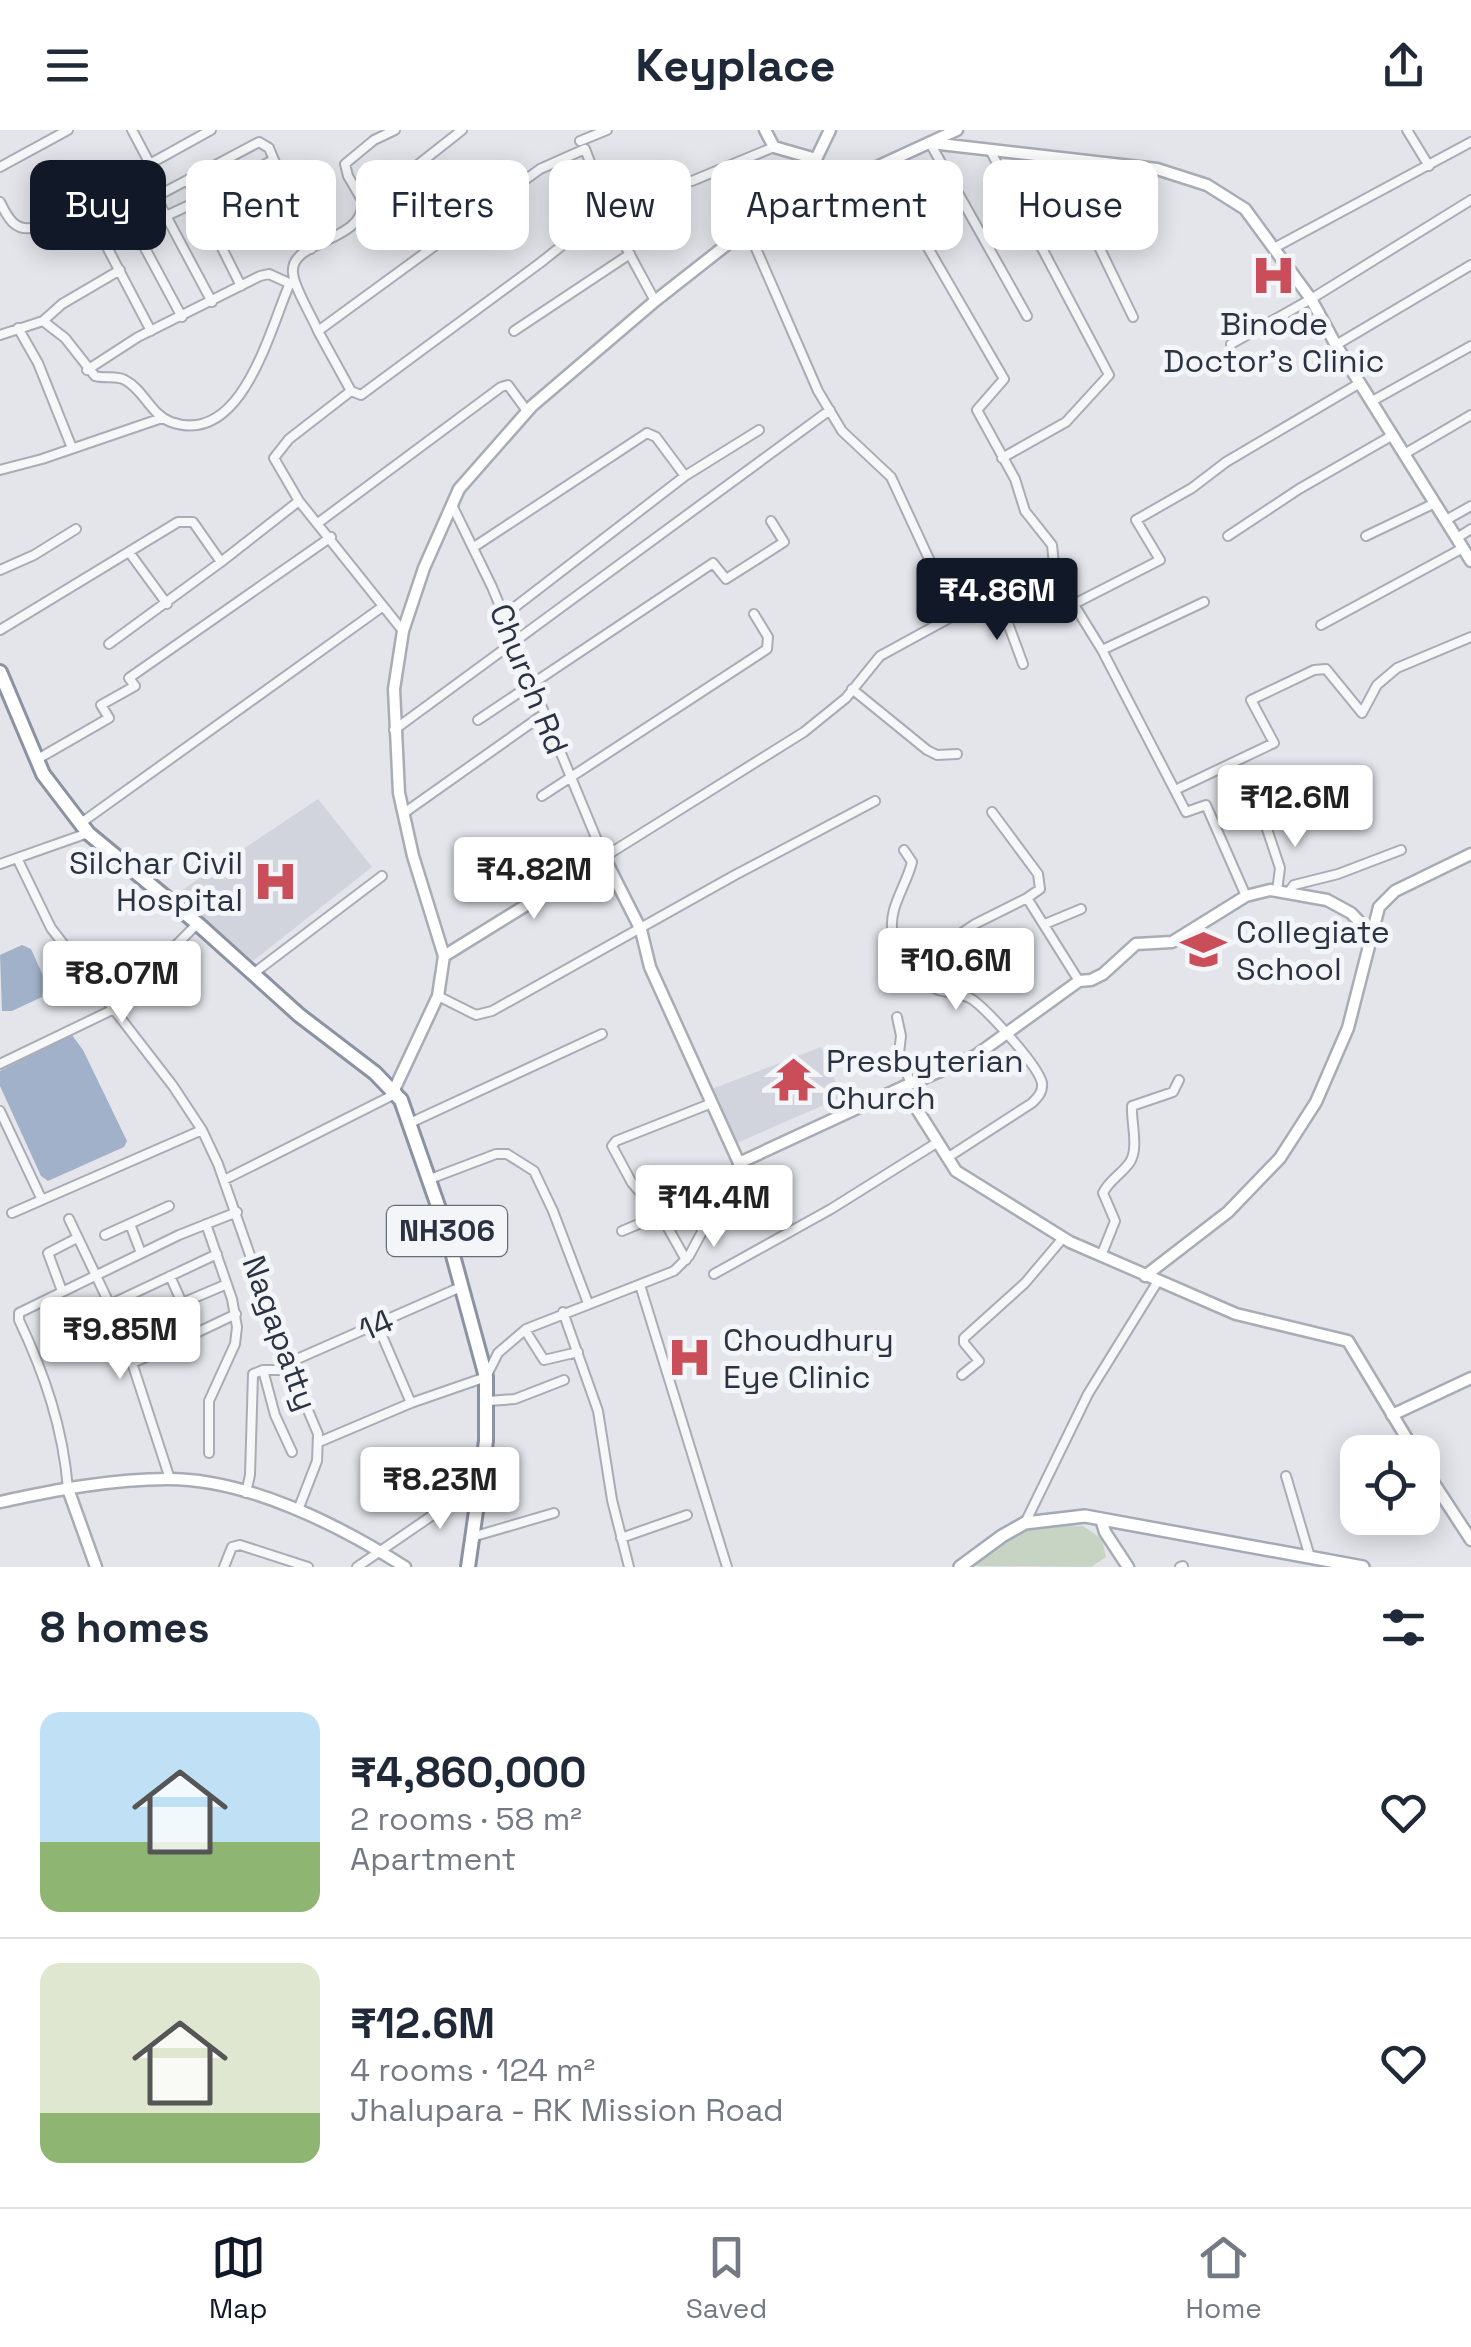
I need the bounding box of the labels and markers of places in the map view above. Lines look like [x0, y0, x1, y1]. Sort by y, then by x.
hospital icon: Binode Doctor's Clinic [1250, 252, 1298, 300]
place label: Binode Doctor's Clinic [1163, 304, 1385, 381]
pin: ₹4.86M [916, 558, 1078, 643]
pin: ₹12.6M [1214, 765, 1376, 850]
pin: ₹4.82M [453, 837, 615, 922]
place label: Silchar Civil Hospital [69, 843, 243, 920]
hospital icon: Silchar Civil Hospital [252, 857, 300, 905]
place label: Collegiate School [1236, 912, 1390, 989]
school or university icon: Collegiate School [1179, 926, 1227, 974]
pin: ₹10.6M [875, 928, 1037, 1013]
pin: ₹8.07M [41, 941, 203, 1026]
place label: Presbyterian Church [826, 1041, 1024, 1118]
temple icon: Presbyterian Church [769, 1055, 817, 1103]
pin: ₹14.4M [633, 1165, 795, 1250]
pin: ₹9.85M [39, 1297, 201, 1382]
place label: Choudhury Eye Clinic [723, 1320, 894, 1397]
hospital icon: Choudhury Eye Clinic [666, 1334, 714, 1382]
pin: ₹8.23M [359, 1447, 521, 1532]

